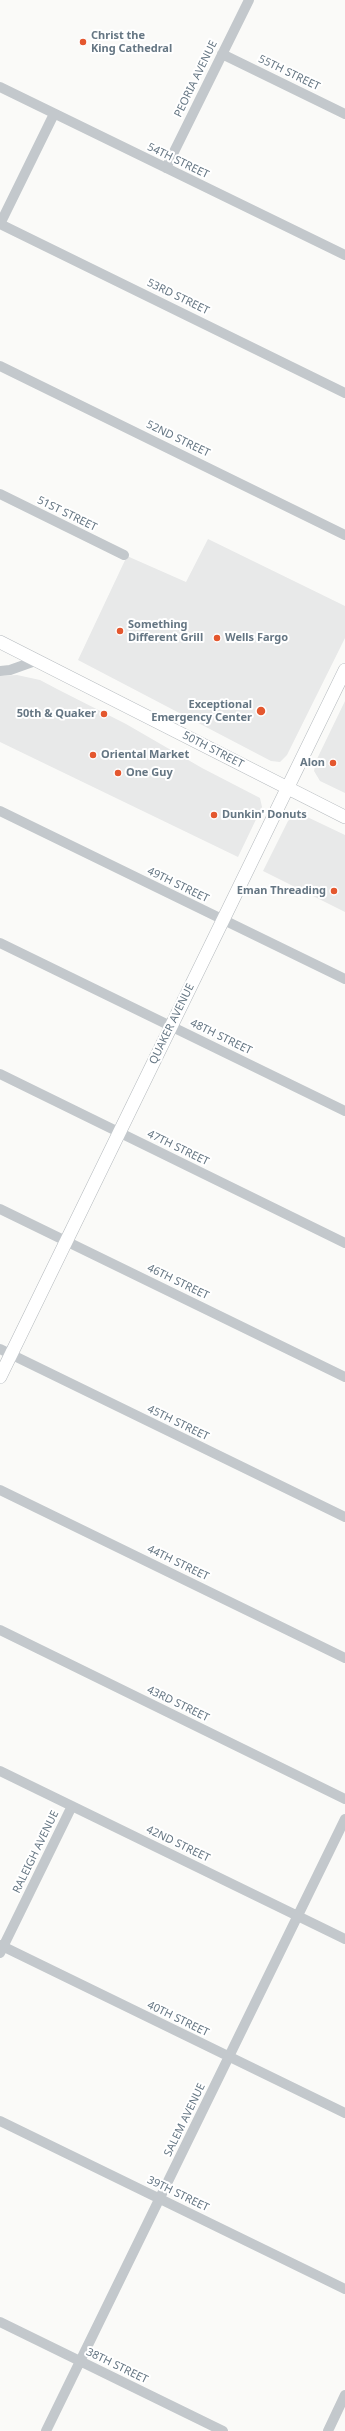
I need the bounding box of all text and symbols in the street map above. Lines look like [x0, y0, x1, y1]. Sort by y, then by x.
place label: Christ the King Cathedral [91, 29, 172, 55]
marker: Christ the King Cathedral [78, 37, 88, 47]
street label: PEORIA AVENUE [172, 39, 220, 119]
street label: 55TH STREET [256, 52, 322, 94]
street label: 54TH STREET [145, 140, 211, 182]
street label: 53RD STREET [145, 276, 211, 318]
street label: 52ND STREET [144, 418, 212, 460]
street label: 51ST STREET [35, 494, 99, 534]
place label: Something Different Grill [128, 618, 203, 644]
marker: Something Different Grill [115, 626, 125, 636]
place label: Wells Fargo [225, 631, 288, 645]
marker: Wells Fargo [212, 633, 222, 643]
place label: Exceptional Emergency Center [151, 698, 252, 724]
marker: Exceptional Emergency Center [255, 705, 267, 717]
place label: 50th & Quaker [17, 707, 96, 721]
marker: 50th & Quaker [99, 709, 109, 719]
street label: 50TH STREET [180, 729, 246, 771]
place label: Oriental Market [101, 748, 189, 762]
marker: Oriental Market [88, 750, 98, 760]
place label: Alon [300, 756, 325, 770]
marker: Alon [328, 758, 338, 768]
place label: One Guy [126, 766, 173, 780]
marker: One Guy [113, 768, 123, 778]
place label: Dunkin' Donuts [222, 808, 307, 822]
marker: Dunkin' Donuts [209, 810, 219, 820]
street label: 49TH STREET [145, 864, 211, 906]
place label: Eman Threading [237, 884, 326, 898]
marker: Eman Threading [329, 886, 339, 896]
street label: QUAKER AVENUE [147, 982, 197, 1066]
street label: 48TH STREET [188, 1016, 254, 1058]
street label: 47TH STREET [145, 1127, 211, 1169]
street label: 46TH STREET [145, 1261, 211, 1303]
street label: 45TH STREET [145, 1402, 211, 1444]
street label: 44TH STREET [145, 1542, 211, 1584]
street label: 43RD STREET [145, 1683, 211, 1725]
street label: RALEIGH AVENUE [10, 1809, 62, 1895]
street label: 42ND STREET [144, 1823, 212, 1865]
street label: 40TH STREET [145, 1998, 211, 2040]
street label: SALEM AVENUE [162, 2081, 208, 2159]
street label: 39TH STREET [145, 2173, 211, 2215]
street label: 38TH STREET [84, 2345, 150, 2387]

